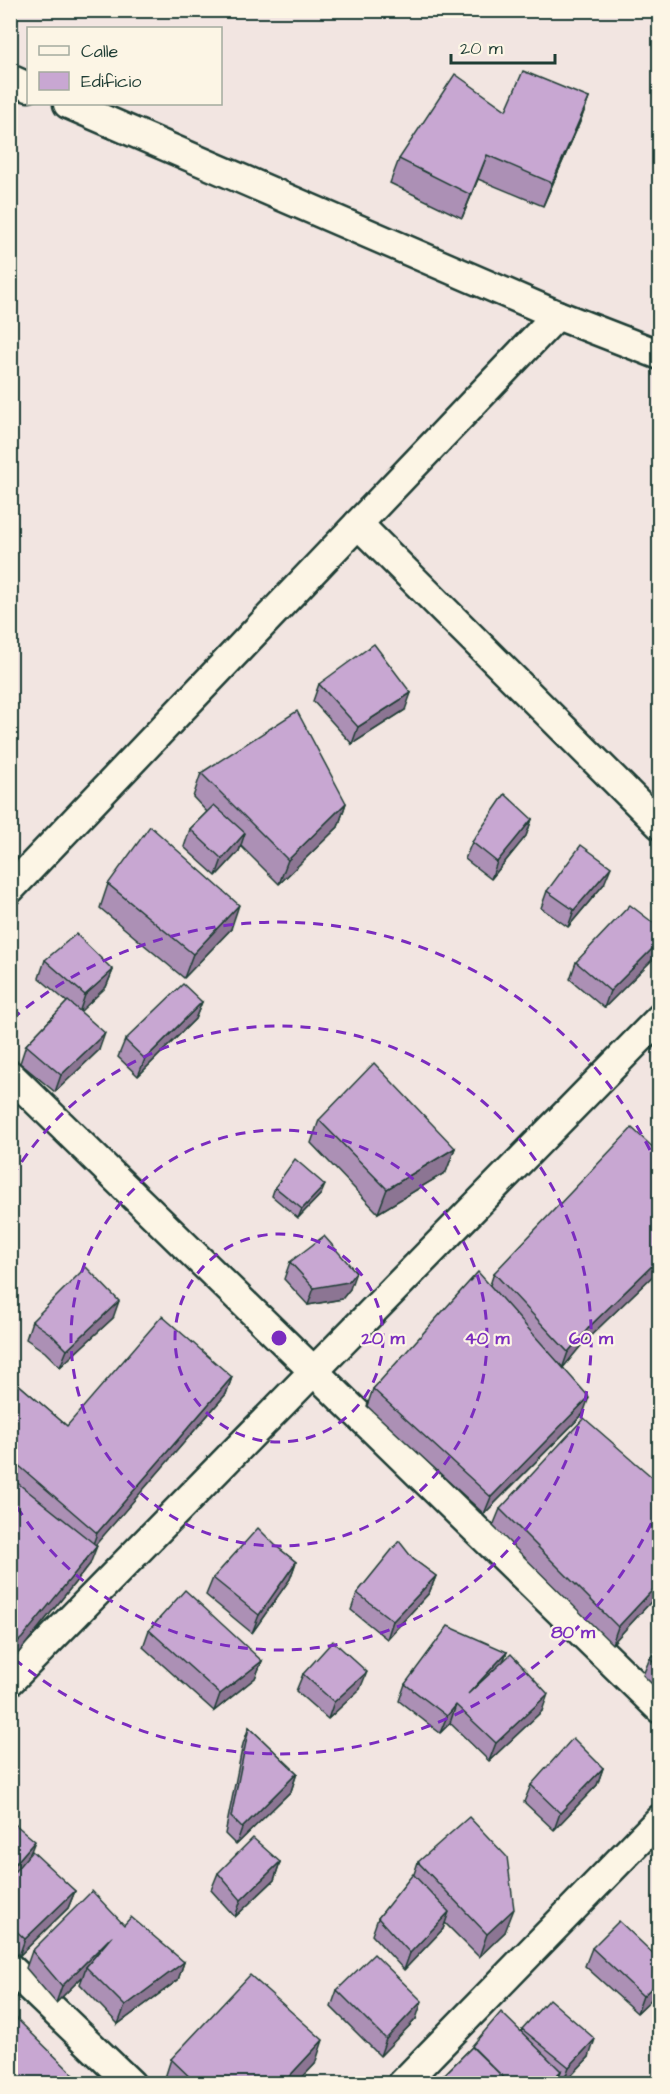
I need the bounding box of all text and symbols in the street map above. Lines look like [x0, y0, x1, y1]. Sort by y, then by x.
legend [27, 27, 222, 105]
scale bar [451, 27, 554, 65]
text: 20 m [460, 36, 503, 61]
text: Calle [81, 39, 119, 64]
text: Edificio [81, 69, 141, 94]
text: 20 m [361, 1326, 405, 1351]
text: 40 m [465, 1326, 510, 1351]
text: 60 m [569, 1326, 614, 1351]
centre of rings [269, 1328, 289, 1348]
text: 80 m [551, 1620, 596, 1645]

